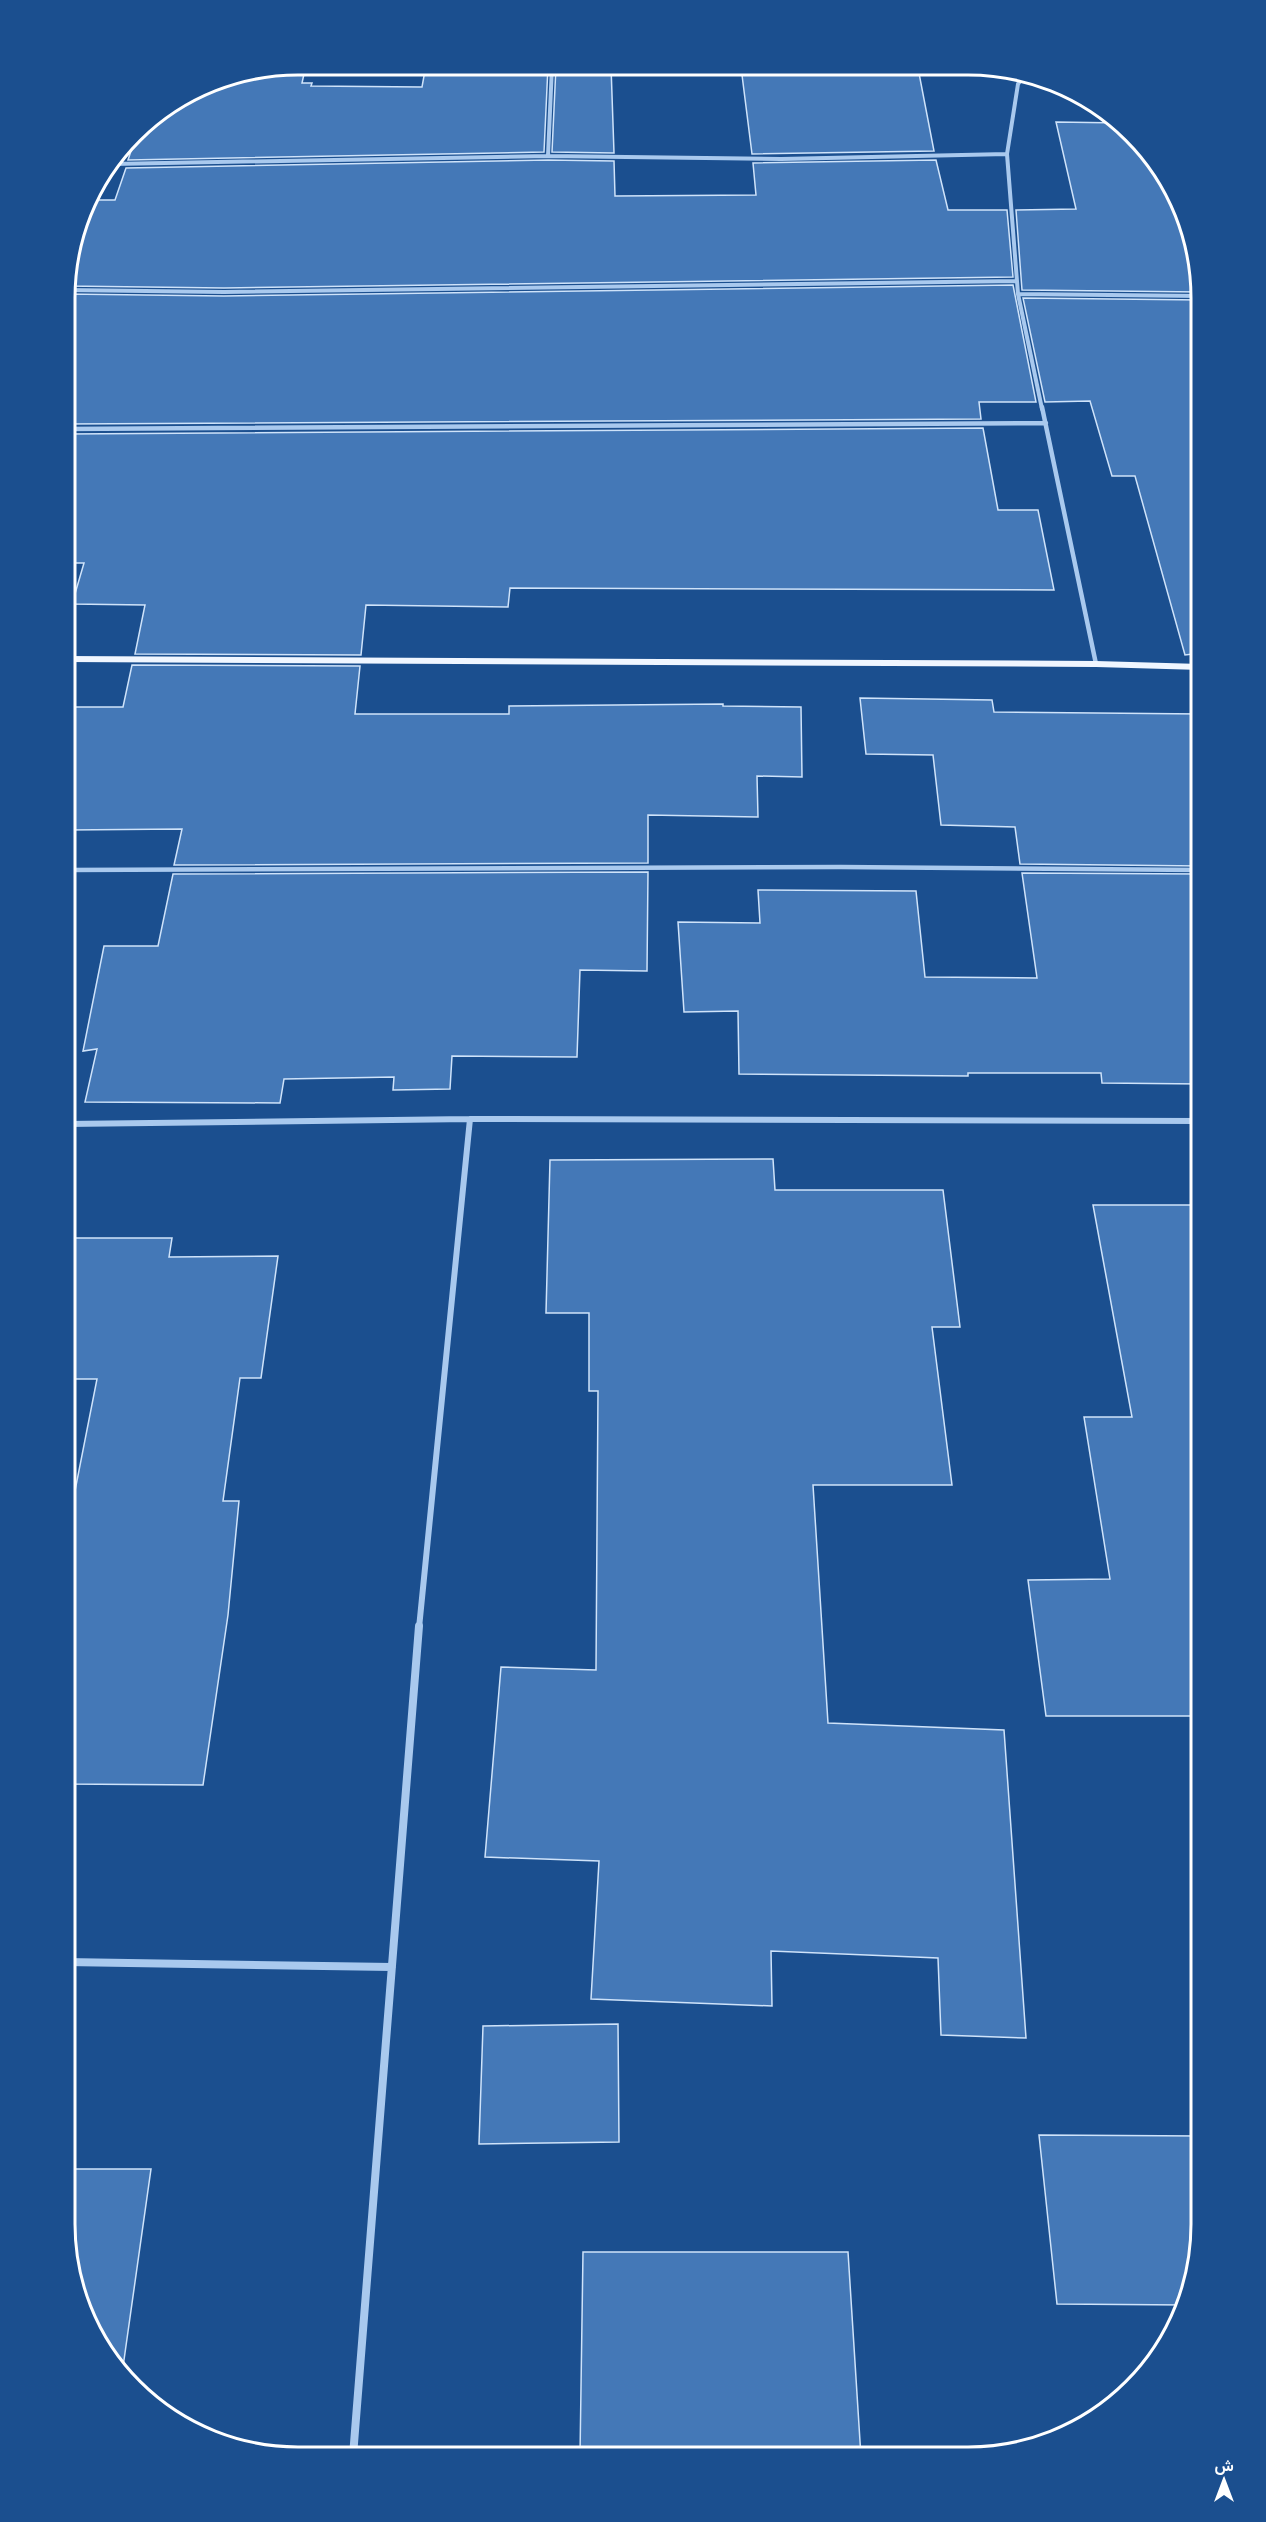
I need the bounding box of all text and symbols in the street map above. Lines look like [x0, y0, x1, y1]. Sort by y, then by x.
north arrow [1194, 2450, 1254, 2510]
text: ش [1214, 2455, 1234, 2477]

